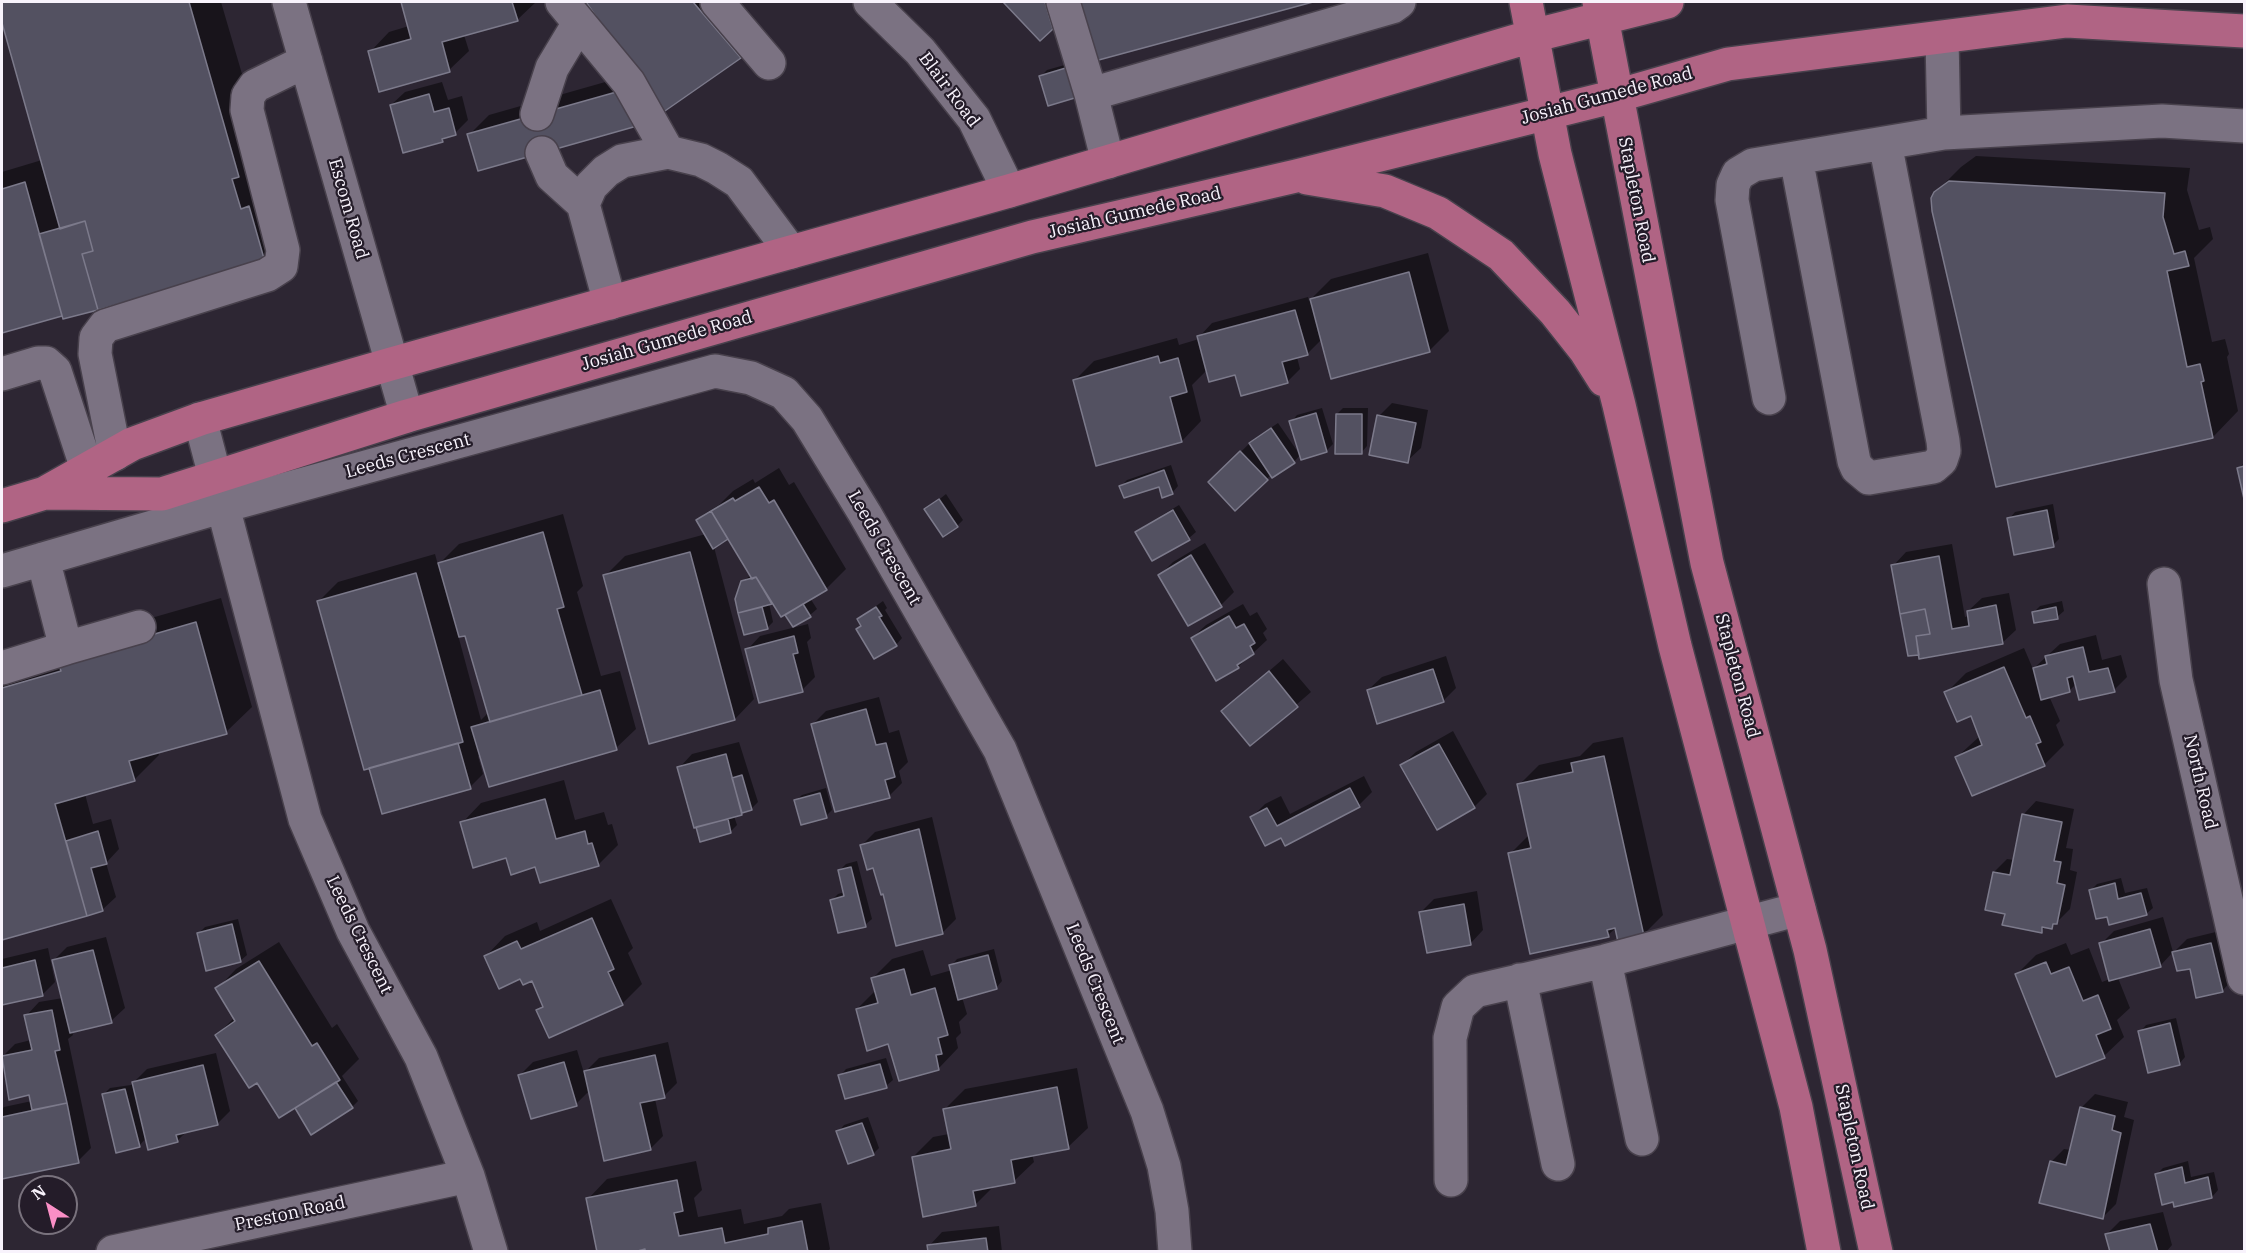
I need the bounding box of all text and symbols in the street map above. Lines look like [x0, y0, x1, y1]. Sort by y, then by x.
street label: Blair Road [914, 48, 984, 132]
street label: Josiah Gumede Road [1519, 63, 1695, 129]
street label: Stapleton Road [1613, 135, 1659, 265]
street label: Escom Road [323, 156, 373, 262]
street label: Josiah Gumede Road [1046, 183, 1224, 243]
street label: Josiah Gumede Road [579, 306, 755, 376]
street label: Leeds Crescent [343, 429, 473, 483]
street label: Leeds Crescent [843, 487, 925, 609]
street label: Stapleton Road [1710, 611, 1764, 741]
street label: North Road [2179, 732, 2221, 832]
street label: Leeds Crescent [321, 873, 397, 997]
street label: Leeds Crescent [1061, 920, 1129, 1048]
street label: Stapleton Road [1830, 1082, 1878, 1212]
north arrow [18, 1175, 78, 1235]
text: N [28, 1180, 50, 1204]
street label: Preston Road [233, 1192, 347, 1236]

